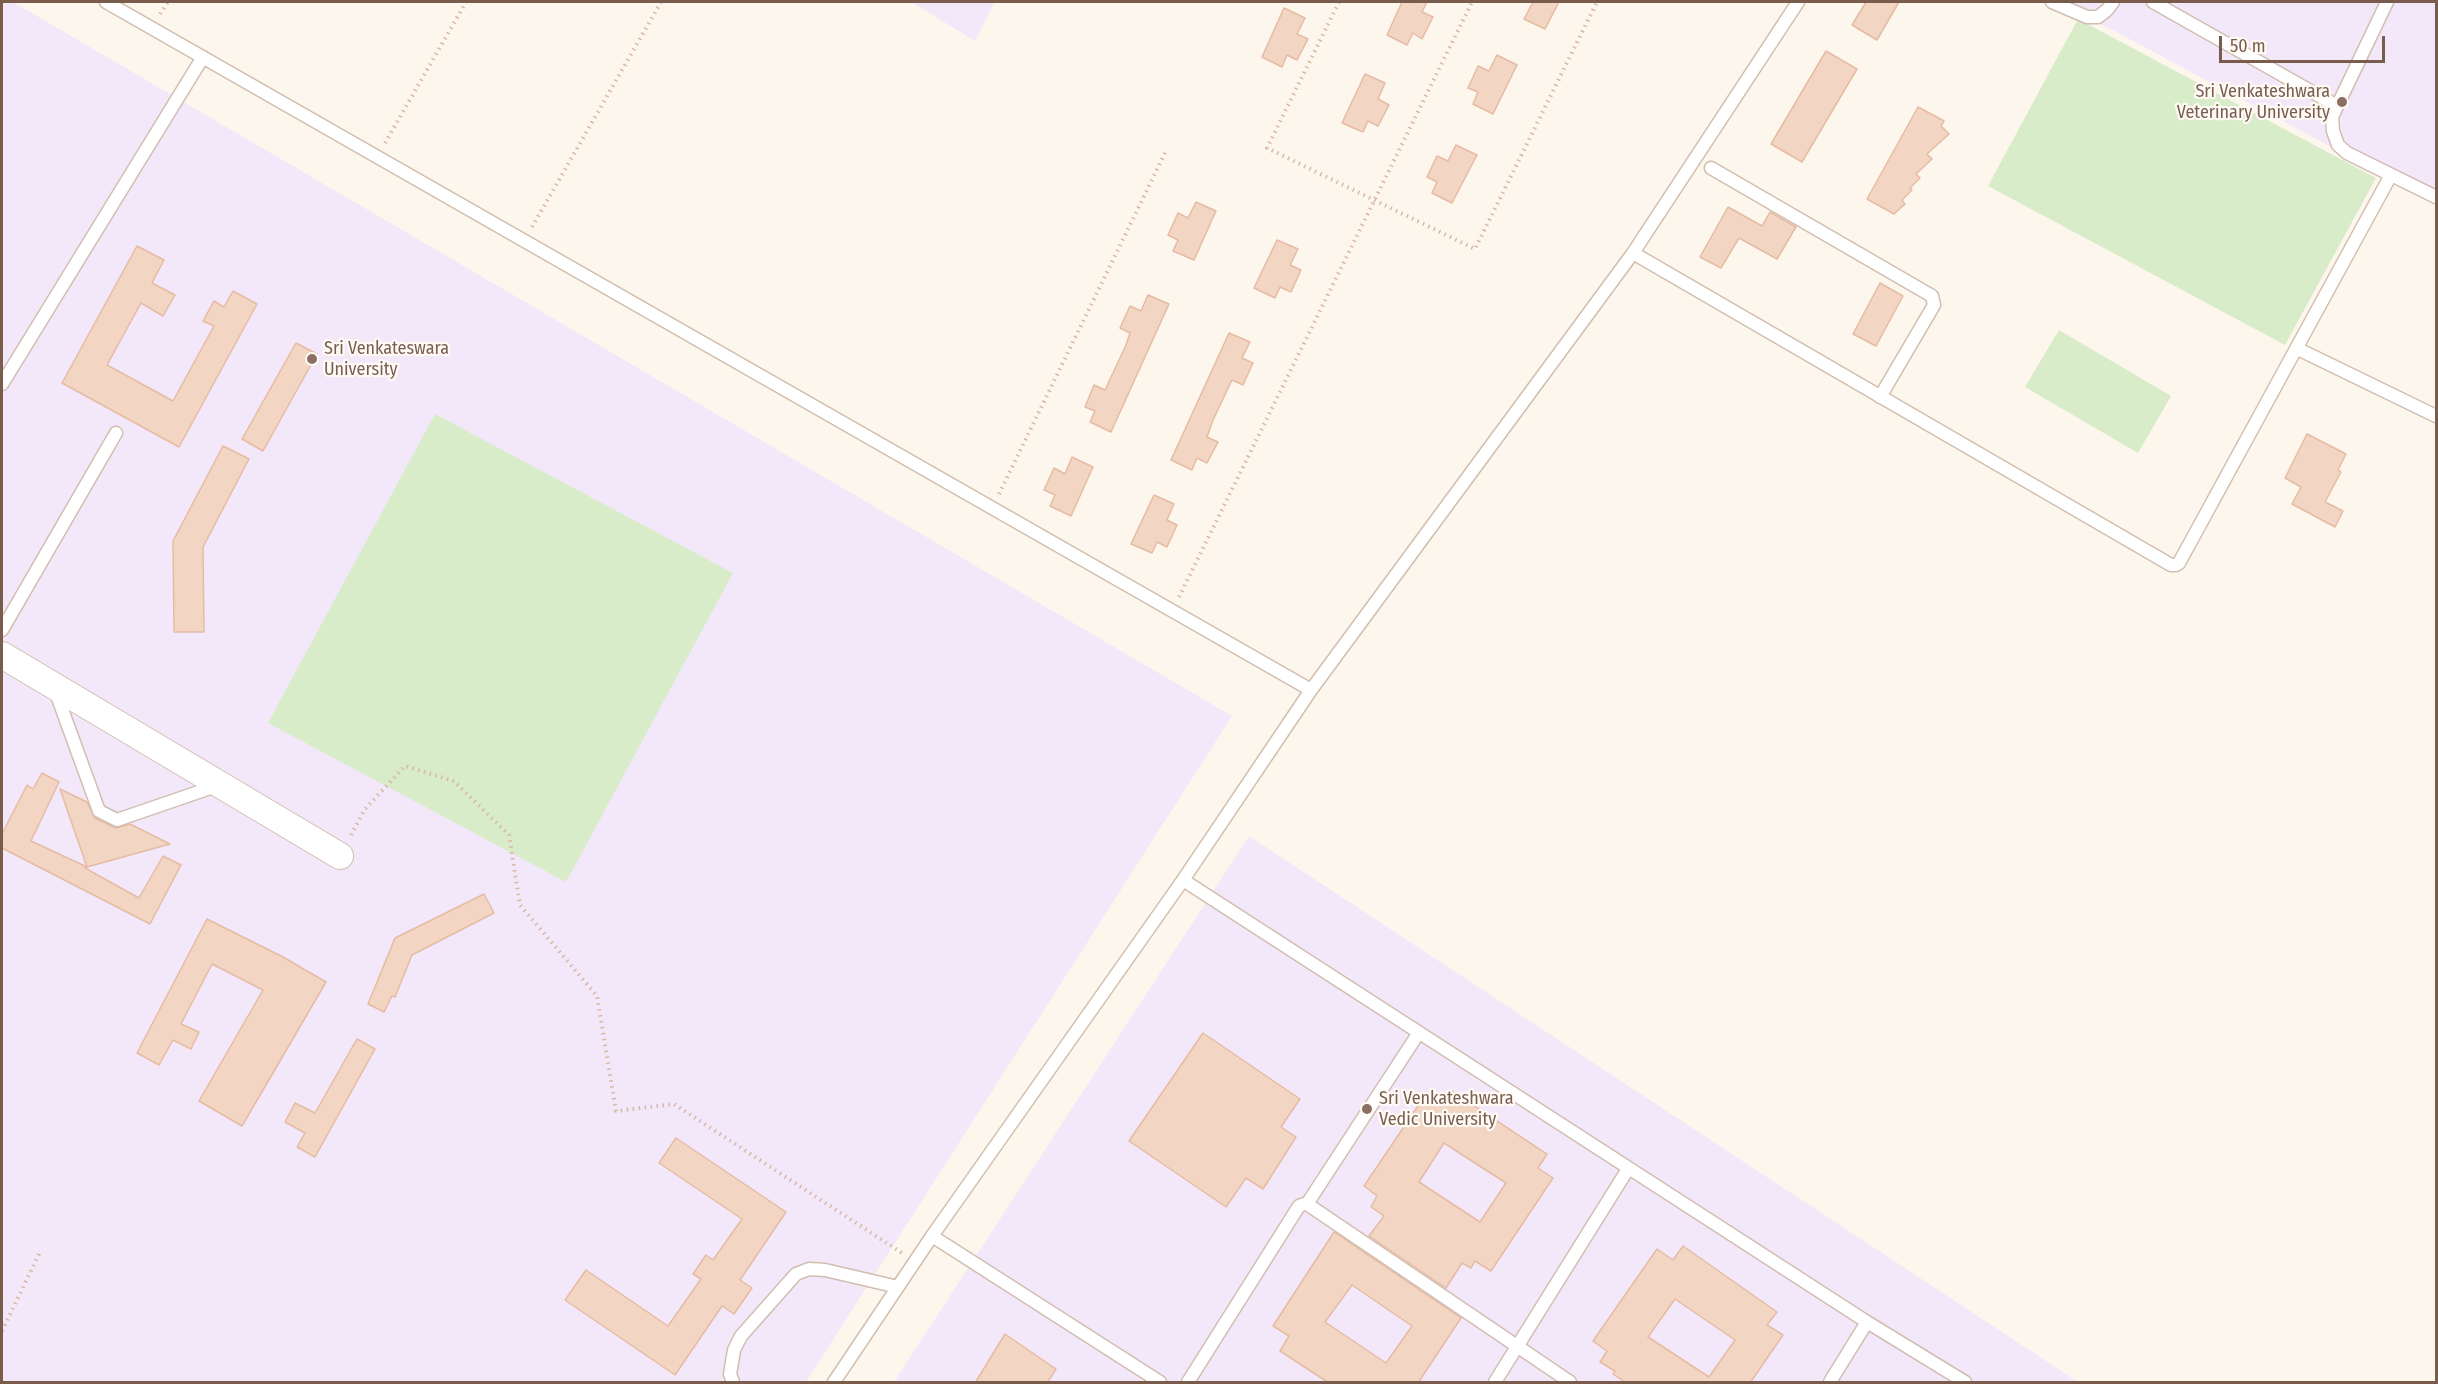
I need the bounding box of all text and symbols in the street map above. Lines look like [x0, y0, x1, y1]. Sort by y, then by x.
scale bar [2222, 24, 2388, 62]
text: 50 m [2230, 35, 2266, 57]
place label: Sri Venkateshwara Veterinary University [2177, 81, 2330, 124]
marker: Sri Venkateshwara Veterinary University [2335, 95, 2349, 109]
place label: Sri Venkateswara University [324, 338, 449, 380]
marker: Sri Venkateswara University [305, 352, 319, 366]
place label: Sri Venkateshwara Vedic University [1379, 1088, 1514, 1130]
marker: Sri Venkateshwara Vedic University [1360, 1102, 1374, 1116]

